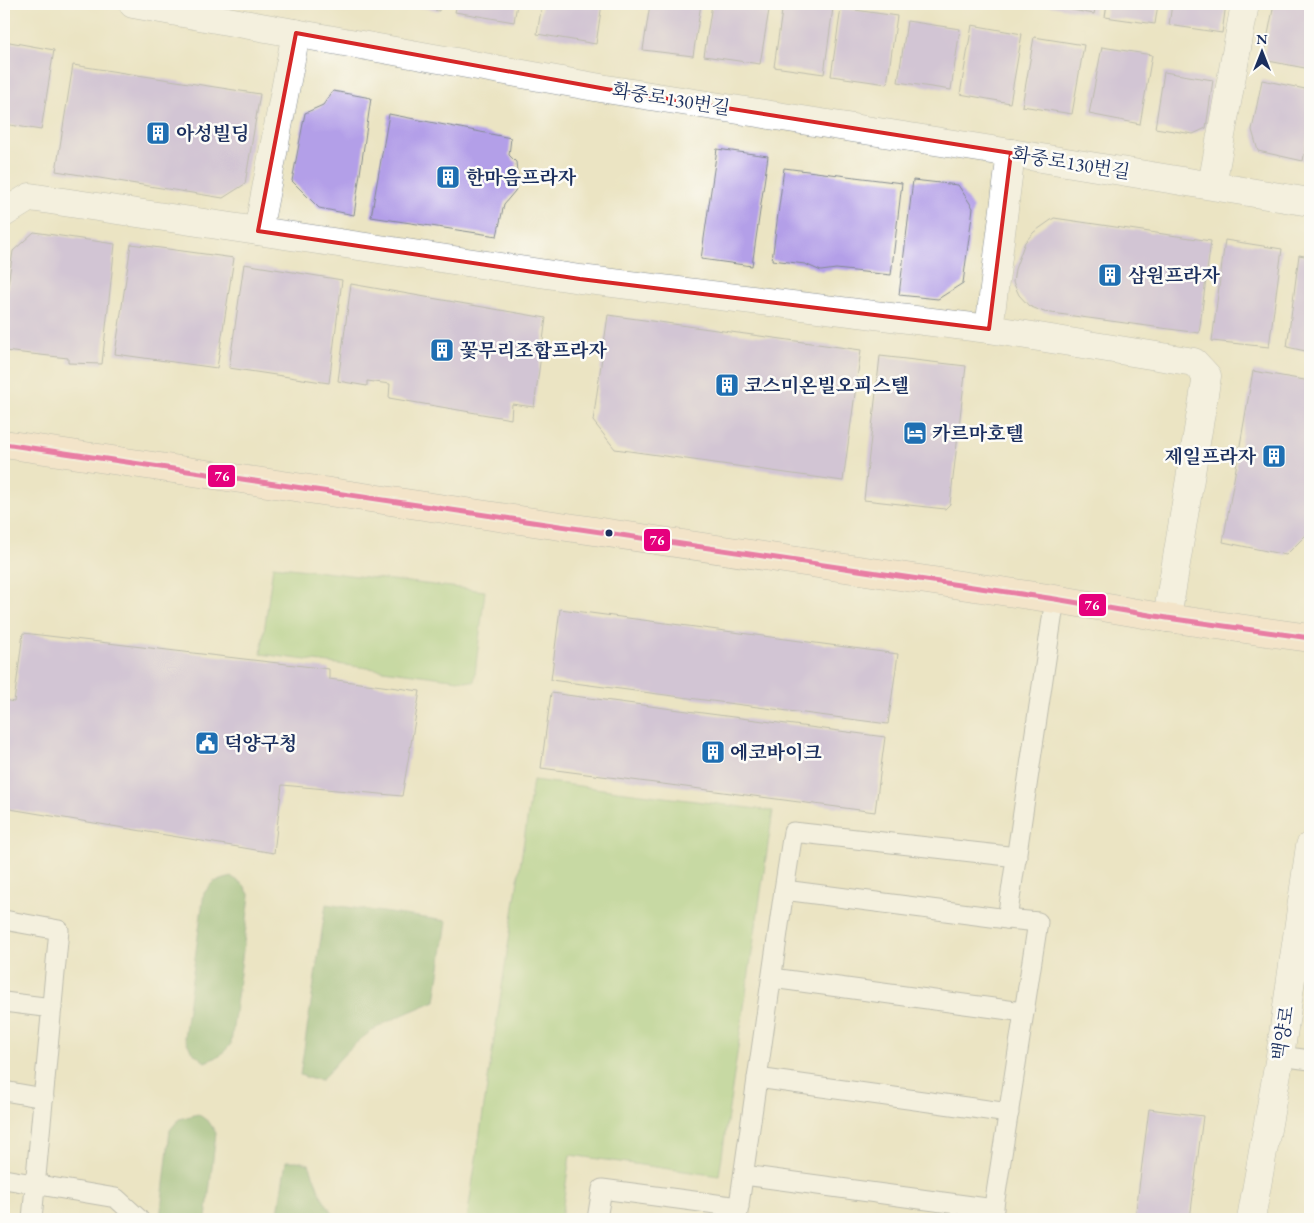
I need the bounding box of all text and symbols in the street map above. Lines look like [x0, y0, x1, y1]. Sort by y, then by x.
north arrow [1236, 28, 1286, 78]
text: N [1256, 30, 1268, 48]
street label: 화중로130번길 [610, 77, 732, 121]
building icon: 아성빌딩 [145, 120, 171, 146]
place label: 아성빌딩 [176, 121, 249, 146]
street label: 화중로130번길 [1010, 141, 1132, 185]
building icon: 한마음프라자 [435, 164, 461, 190]
place label: 한마음프라자 [466, 165, 577, 190]
building icon: 삼원프라자 [1097, 262, 1123, 288]
place label: 삼원프라자 [1128, 263, 1220, 288]
building icon: 꽃무리조합프라자 [429, 337, 455, 363]
place label: 꽃무리조합프라자 [460, 338, 607, 363]
building icon: 코스미온빌오피스텔 [714, 372, 740, 398]
place label: 코스미온빌오피스텔 [744, 373, 909, 398]
hotel icon: 카르마호텔 [902, 420, 928, 446]
place label: 카르마호텔 [932, 421, 1024, 446]
building icon: 제일프라자 [1261, 443, 1287, 469]
place label: 제일프라자 [1164, 444, 1257, 469]
line badge: 76 [207, 464, 236, 488]
text: 76 [215, 467, 230, 485]
unlabelled marker [604, 528, 614, 538]
line badge: 76 [643, 528, 671, 552]
text: 76 [650, 531, 665, 549]
line badge: 76 [1078, 593, 1107, 617]
text: 76 [1085, 596, 1100, 614]
public building icon: 덕양구청 [194, 730, 220, 756]
place label: 덕양구청 [224, 731, 297, 756]
building icon: 에코바이크 [700, 739, 726, 765]
place label: 에코바이크 [730, 740, 822, 765]
street label: 백양로 [1266, 1004, 1300, 1062]

